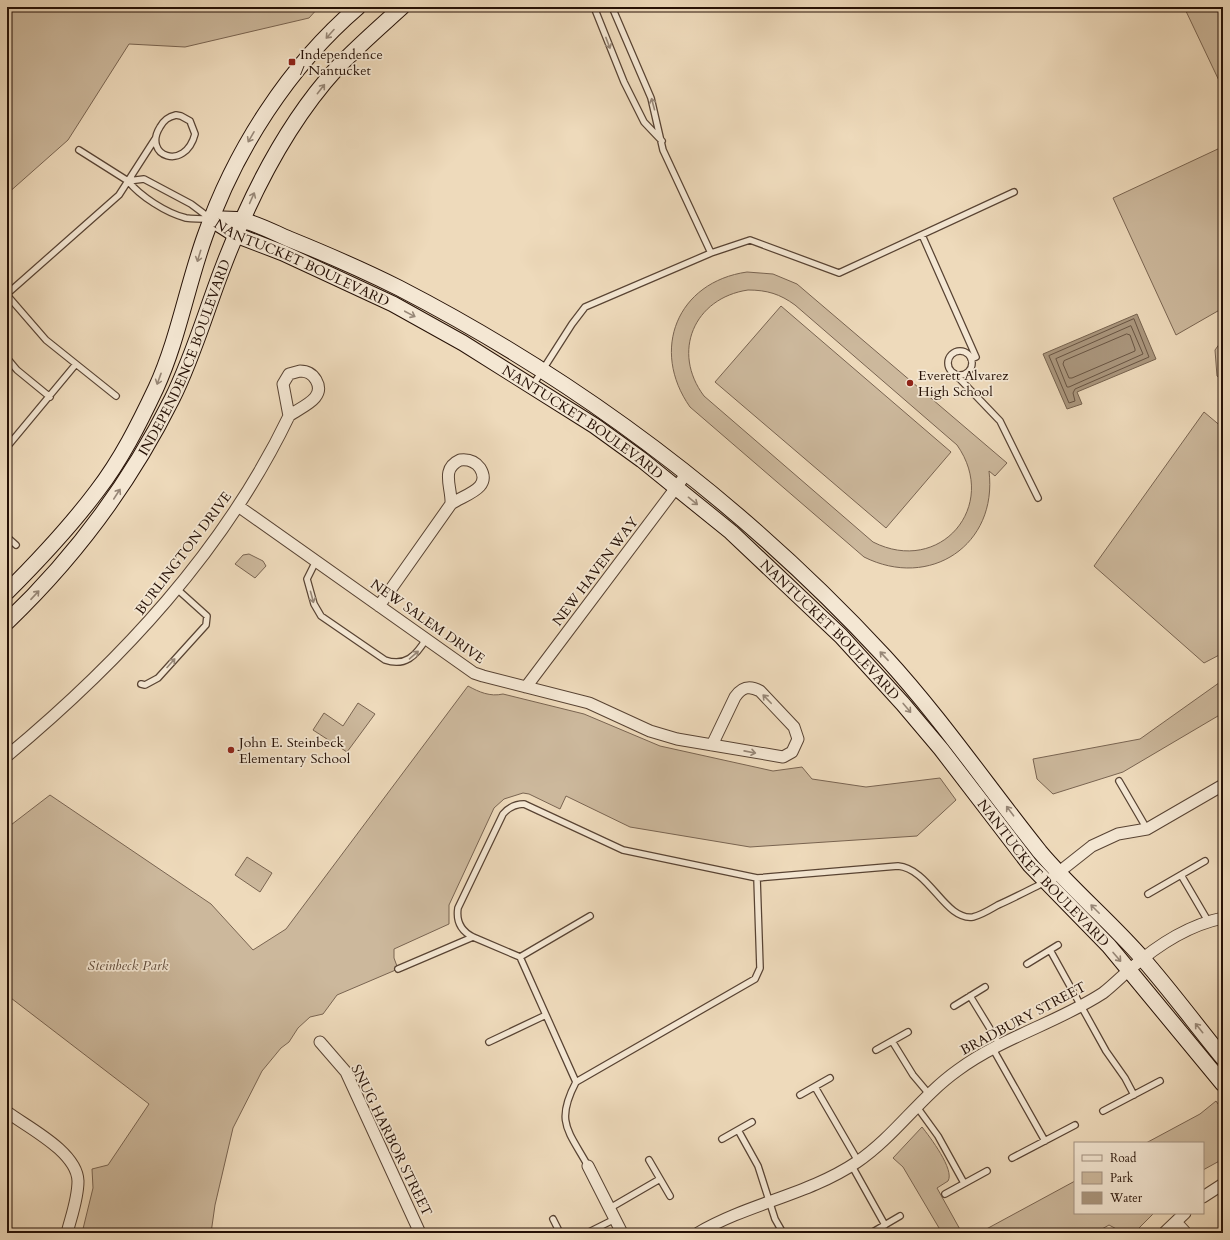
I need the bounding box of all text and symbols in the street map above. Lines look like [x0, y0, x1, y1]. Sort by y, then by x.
one-way arrow [325, 29, 334, 39]
one-way arrow [605, 37, 613, 49]
place label: Independence / Nantucket [300, 45, 383, 80]
marker: Independence / Nantucket [287, 57, 297, 67]
one-way arrow [317, 83, 325, 94]
one-way arrow [649, 98, 656, 111]
one-way arrow [247, 131, 255, 143]
one-way arrow [248, 193, 256, 205]
street label: NANTUCKET BOULEVARD [210, 214, 392, 311]
one-way arrow [195, 249, 202, 262]
street label: INDEPENDENCE BOULEVARD [134, 257, 235, 459]
one-way arrow [404, 311, 416, 318]
street label: NANTUCKET BOULEVARD [498, 361, 667, 484]
place label: Everett Alvarez High School [918, 366, 1009, 401]
one-way arrow [155, 373, 162, 386]
marker: Everett Alvarez High School [905, 378, 915, 388]
street label: BURLINGTON DRIVE [131, 487, 236, 619]
one-way arrow [113, 489, 121, 500]
one-way arrow [688, 497, 699, 506]
street label: NEW HAVEN WAY [548, 512, 643, 630]
street label: NANTUCKET BOULEVARD [756, 555, 904, 704]
street label: NEW SALEM DRIVE [367, 575, 489, 668]
one-way arrow [30, 590, 39, 600]
one-way arrow [309, 591, 316, 604]
one-way arrow [408, 651, 419, 660]
one-way arrow [879, 651, 888, 661]
one-way arrow [167, 658, 176, 668]
one-way arrow [762, 694, 772, 704]
one-way arrow [902, 703, 911, 714]
place label: John E. Steinbeck Elementary School [237, 733, 351, 768]
marker: John E. Steinbeck Elementary School [226, 745, 236, 755]
one-way arrow [744, 749, 757, 757]
street label: NANTUCKET BOULEVARD [973, 795, 1113, 951]
one-way arrow [1005, 806, 1014, 817]
one-way arrow [1090, 904, 1100, 913]
one-way arrow [1113, 951, 1122, 962]
park label: Steinbeck Park [88, 956, 168, 975]
street label: BRADBURY STREET [957, 977, 1089, 1060]
one-way arrow [1194, 1022, 1203, 1033]
street label: SNUG HARBOR STREET [347, 1061, 437, 1219]
legend [1074, 1142, 1204, 1214]
text: Road [1110, 1150, 1137, 1166]
text: Park [1110, 1170, 1134, 1186]
text: Water [1109, 1190, 1143, 1206]

